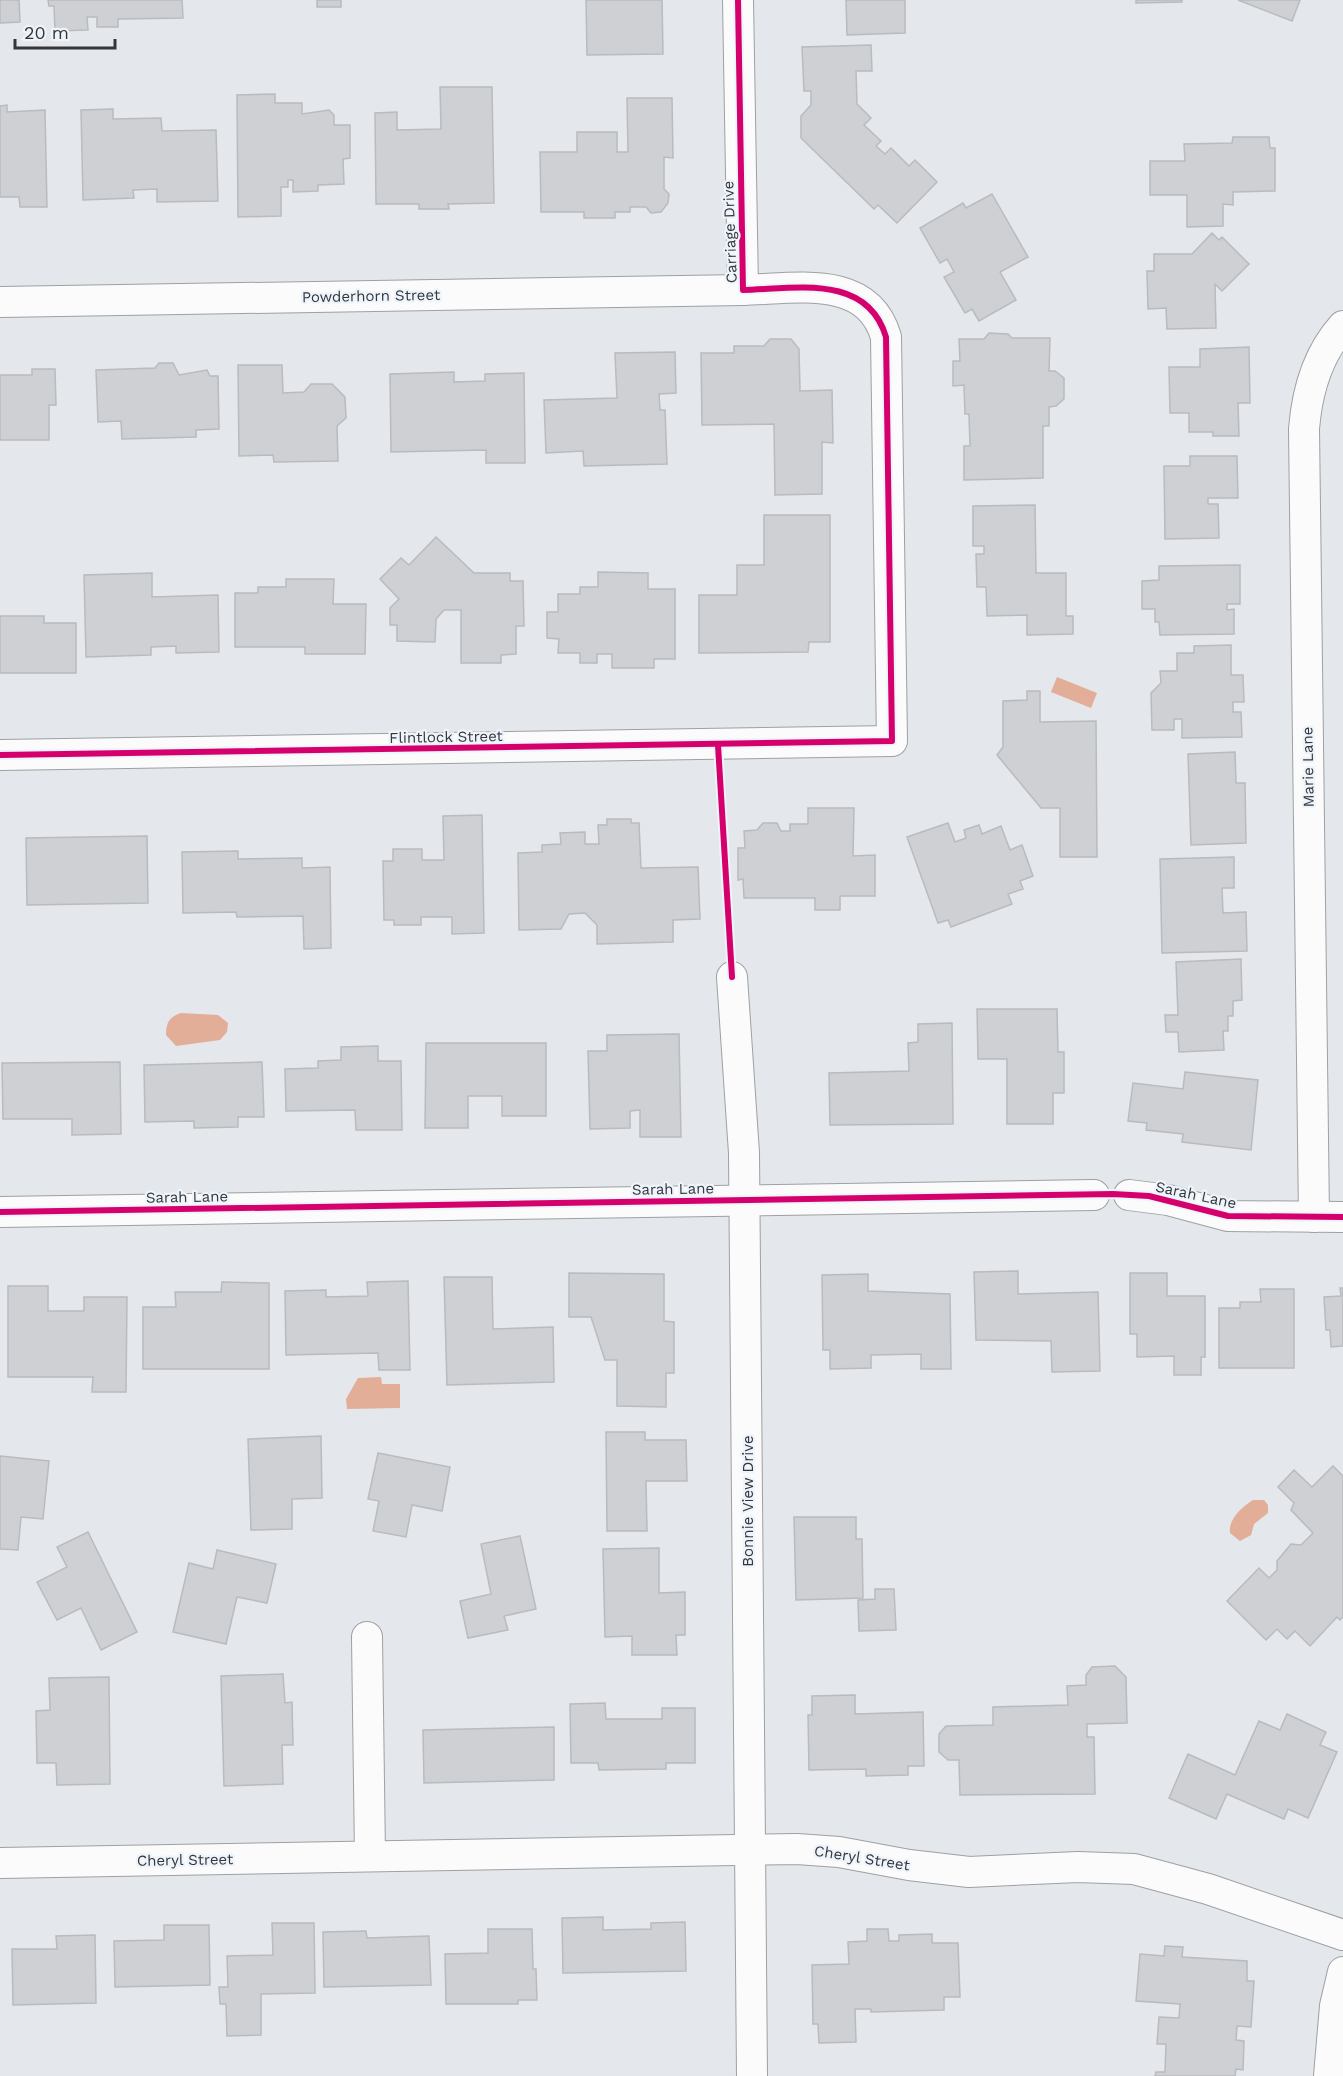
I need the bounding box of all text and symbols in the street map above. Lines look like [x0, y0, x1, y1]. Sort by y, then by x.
scale bar [15, 12, 116, 50]
text: 20 m [24, 22, 69, 43]
street label: Carriage Drive [719, 180, 741, 284]
street label: Powderhorn Street [302, 286, 441, 306]
street label: Flintlock Street [389, 727, 504, 747]
street label: Marie Lane [1298, 727, 1318, 807]
street label: Sarah Lane [1154, 1178, 1238, 1212]
street label: Sarah Lane [632, 1179, 714, 1199]
street label: Sarah Lane [146, 1187, 228, 1207]
street label: Bonnie View Drive [739, 1435, 757, 1567]
street label: Cheryl Street [813, 1842, 912, 1875]
street label: Cheryl Street [137, 1850, 234, 1870]

